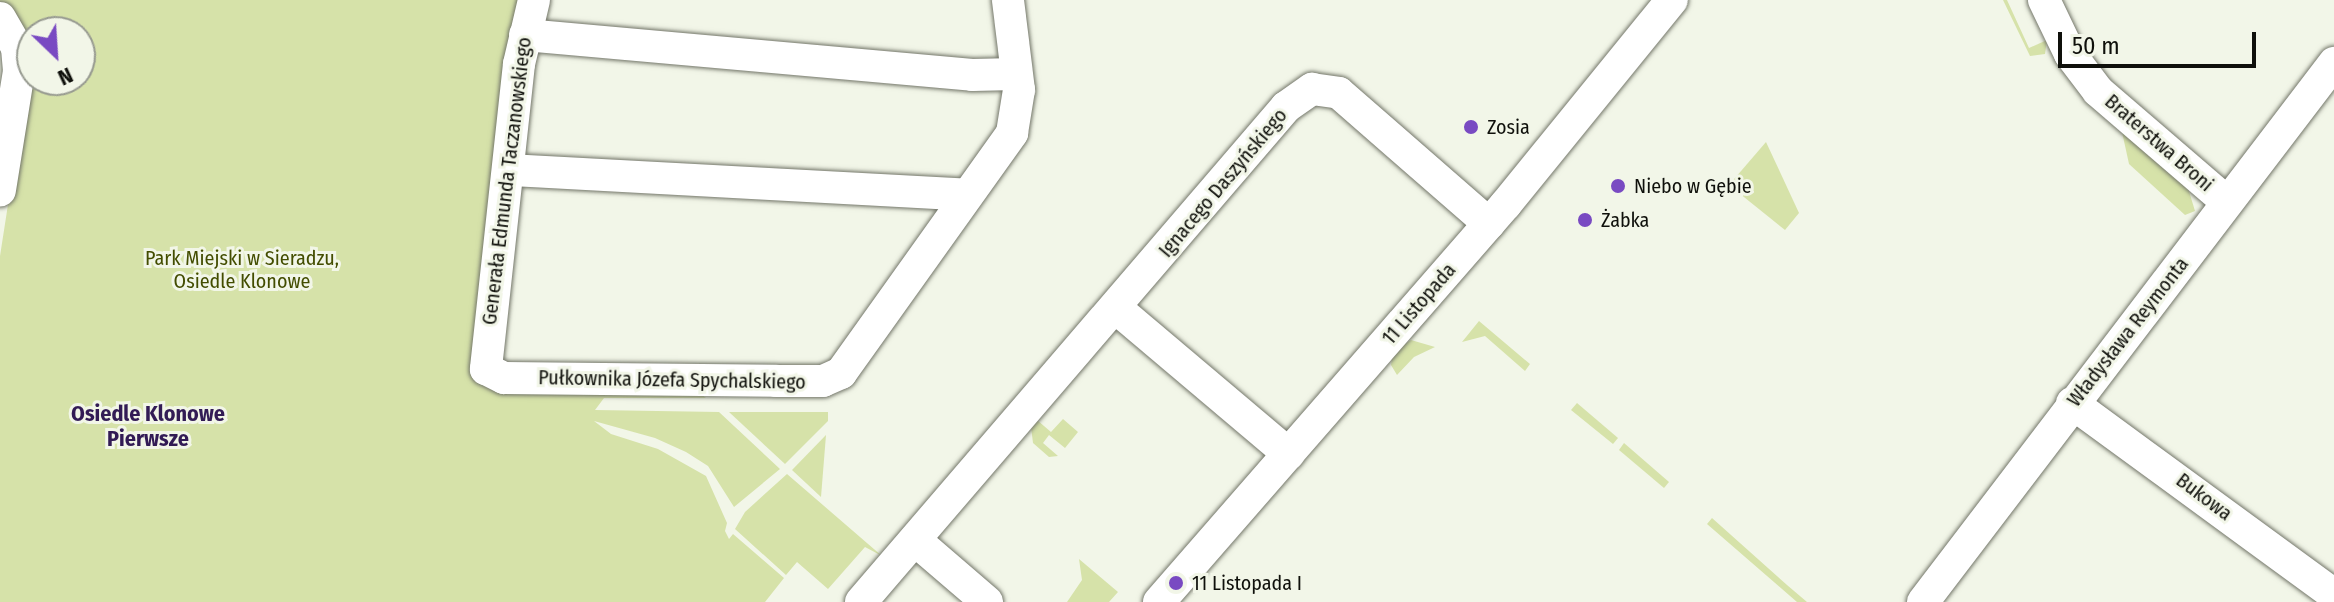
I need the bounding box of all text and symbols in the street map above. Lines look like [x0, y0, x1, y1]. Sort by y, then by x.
north arrow [16, 16, 96, 96]
scale bar [2062, 16, 2260, 66]
text: 50 m [2072, 32, 2120, 60]
street label: Generała Edmunda Taczanowskiego [477, 36, 537, 326]
text: N [54, 61, 77, 91]
street label: Braterstwa Broni [2100, 89, 2218, 197]
street label: Ignacego Daszyńskiego [1154, 104, 1292, 262]
place label: Zosia [1487, 115, 1530, 139]
marker: Zosia [1462, 118, 1480, 136]
place label: Niebo w Gębie [1634, 174, 1752, 198]
marker: Niebo w Gębie [1609, 177, 1627, 195]
place label: Żabka [1601, 208, 1649, 232]
marker: Żabka [1576, 211, 1594, 229]
park label: Park Miejski w Sieradzu, Osiedle Klonowe [145, 247, 339, 294]
street label: Władysława Reymonta [2062, 253, 2194, 411]
street label: 11 Listopada [1377, 258, 1461, 350]
street label: Pułkownika Józefa Spychalskiego [538, 366, 806, 394]
district label: Osiedle Klonowe Pierwsze [71, 400, 225, 452]
street label: Bukowa [2171, 468, 2237, 526]
place label: 11 Listopada I [1192, 571, 1302, 595]
marker: 11 Listopada I [1167, 574, 1185, 592]

